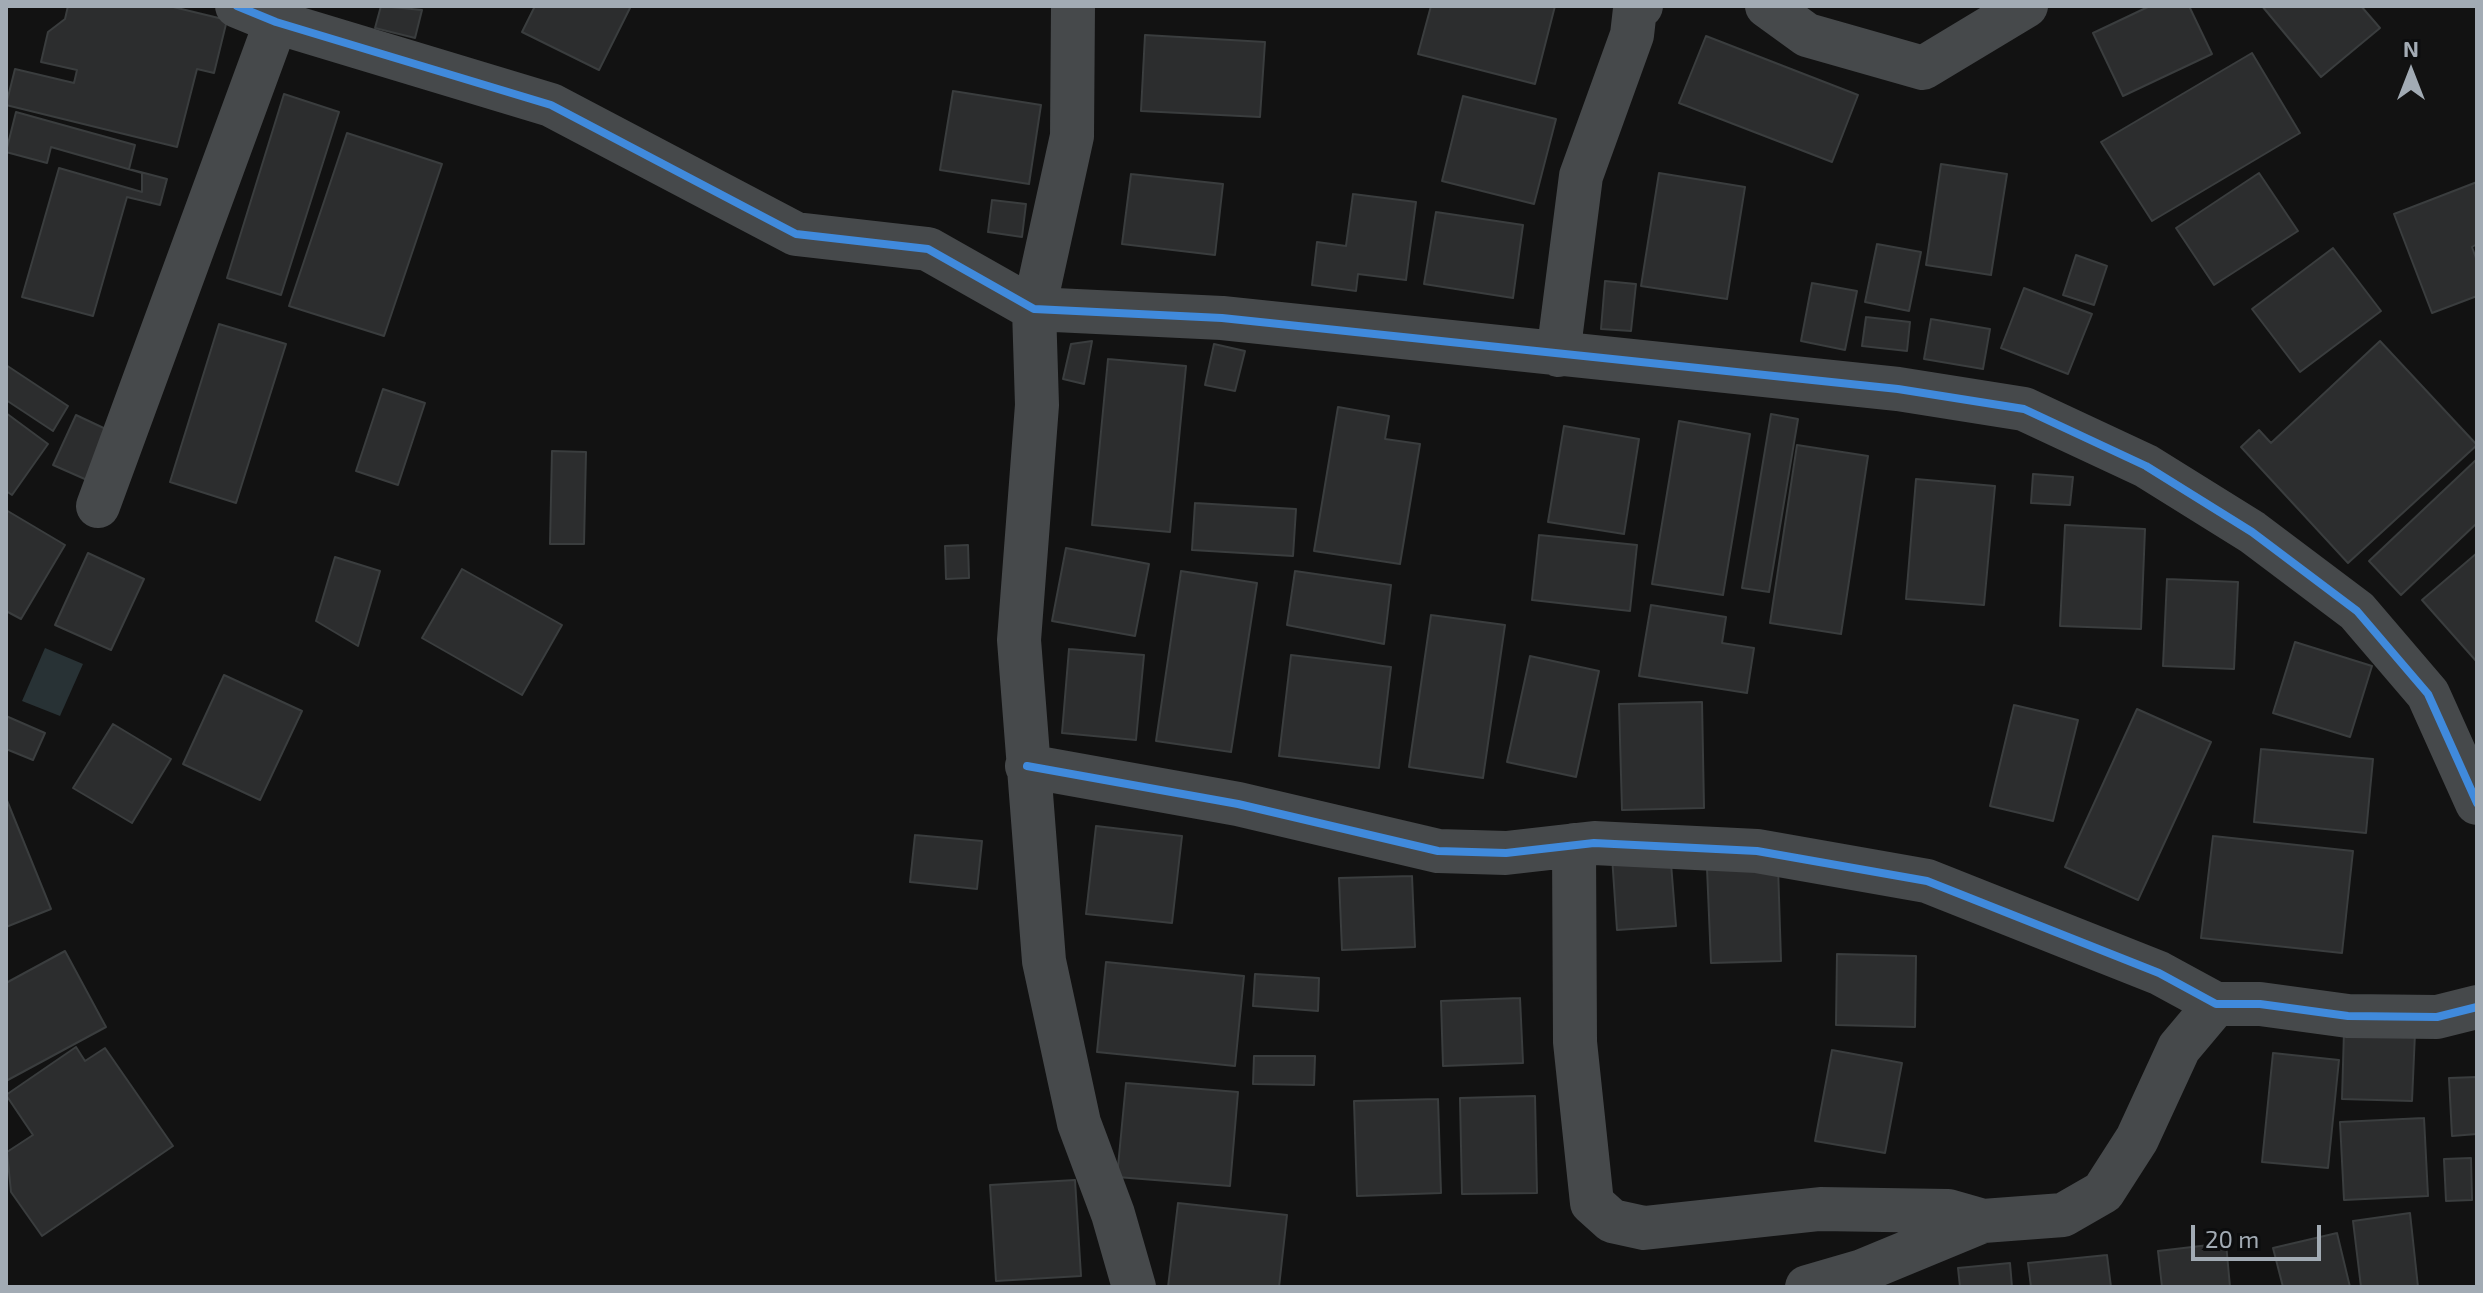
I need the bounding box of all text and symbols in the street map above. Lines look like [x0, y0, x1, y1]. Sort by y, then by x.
north arrow [2371, 32, 2451, 112]
text: N [2403, 35, 2419, 61]
scale bar [2195, 1209, 2325, 1259]
text: 20 m [2205, 1224, 2259, 1253]

